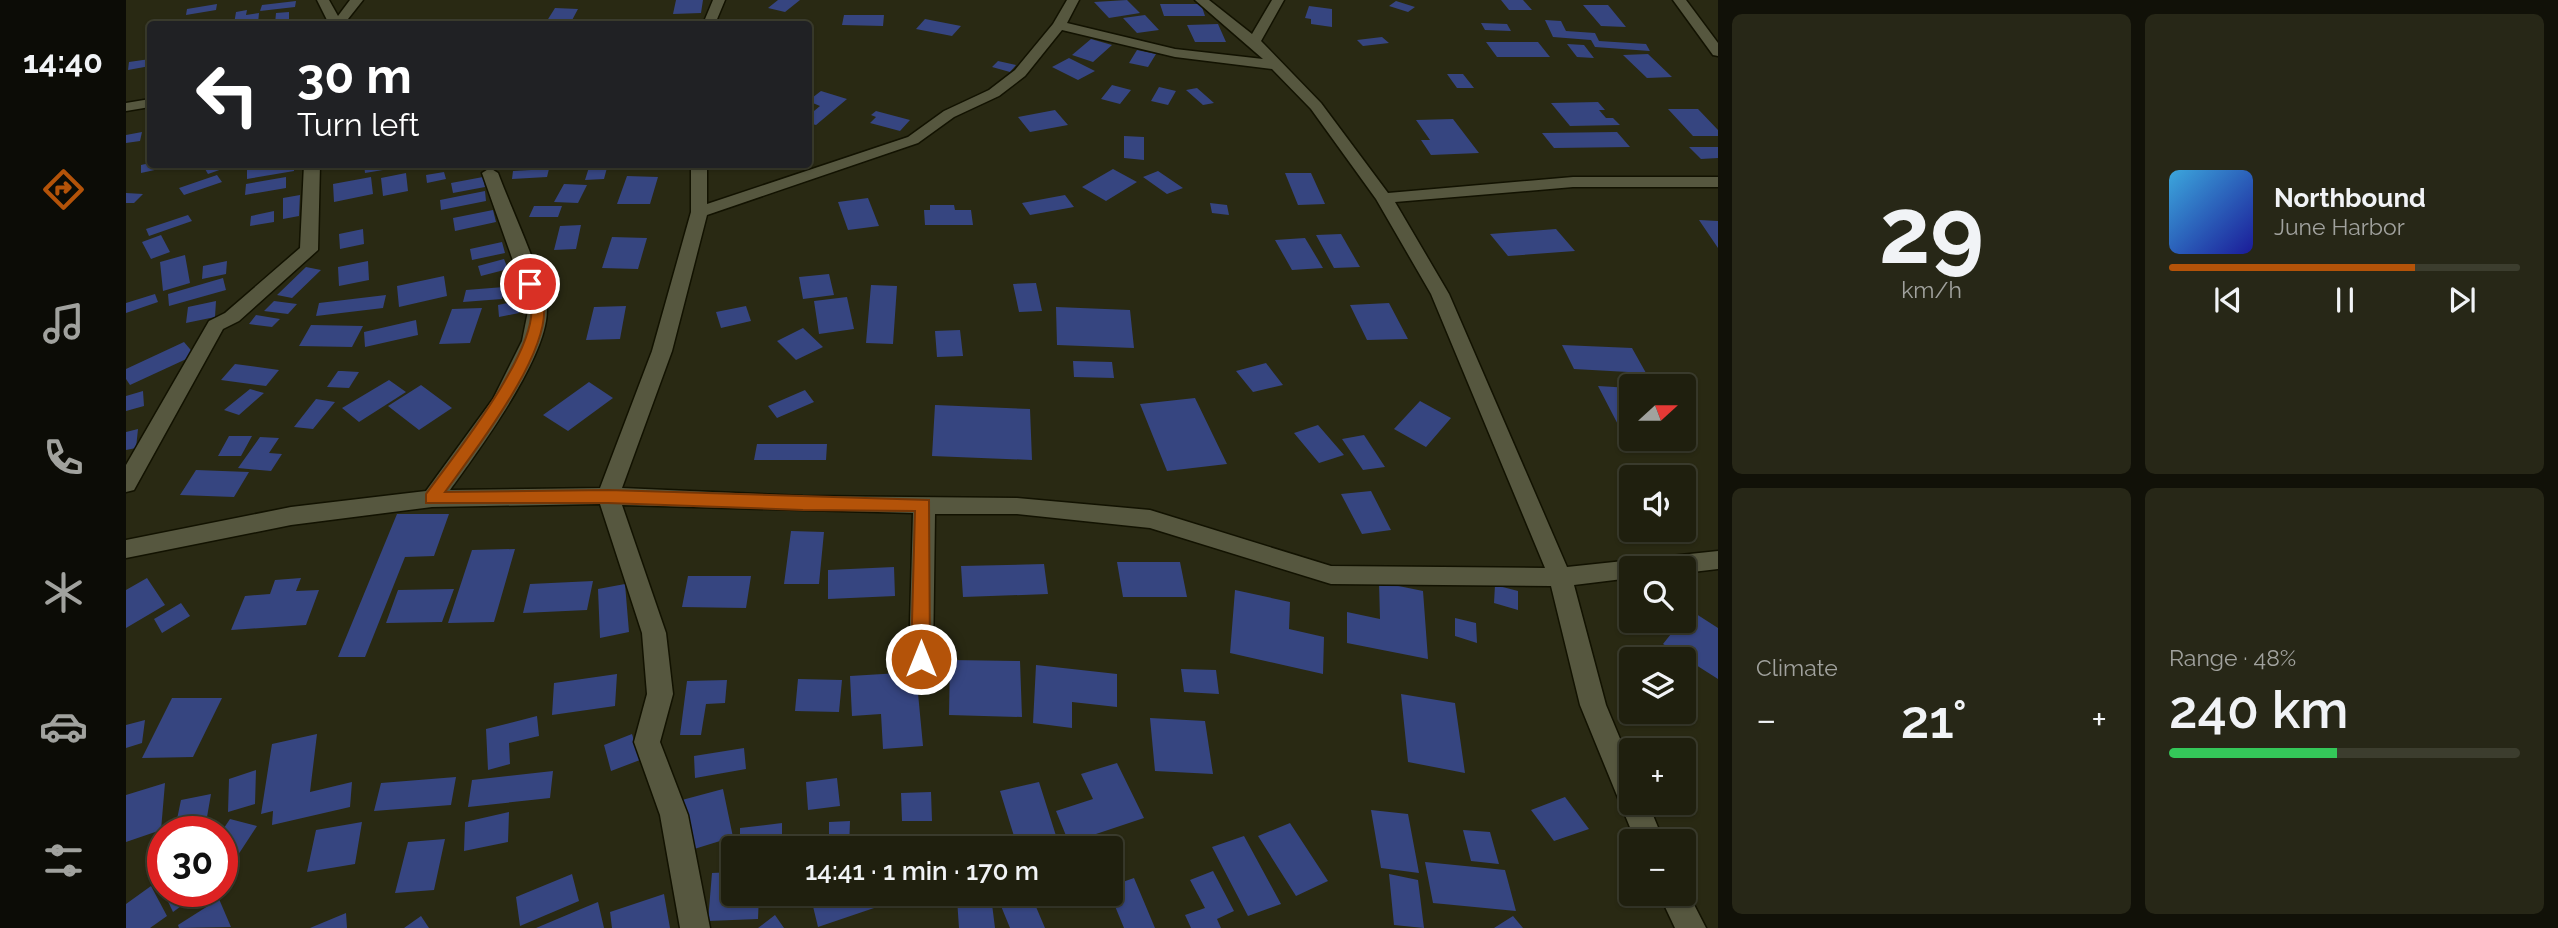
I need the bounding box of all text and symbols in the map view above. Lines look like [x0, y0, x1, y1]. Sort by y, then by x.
text: 14:40 [23, 43, 103, 80]
text: 30 m [297, 47, 412, 104]
icon: left [182, 49, 273, 140]
text: Turn left [297, 106, 419, 143]
icon: directions [39, 165, 88, 214]
text: 29 [1879, 177, 1984, 284]
text: Northbound [2274, 183, 2426, 213]
text: June Harbor [2274, 213, 2405, 240]
pin [500, 254, 560, 314]
icon: arrive [511, 265, 549, 303]
text: km/h [1901, 276, 1962, 303]
icon: previous [2209, 281, 2247, 319]
icon: pause [2326, 281, 2364, 319]
icon: next [2443, 281, 2481, 319]
icon: music [39, 299, 88, 348]
north arrow [1619, 374, 1696, 452]
map controls [1619, 374, 1696, 906]
icon: phone [39, 433, 88, 482]
button: sound [1619, 465, 1696, 542]
button: search [1619, 556, 1696, 633]
icon: climate [39, 568, 88, 617]
position arrow [884, 622, 958, 696]
text: Range · 48% [2169, 644, 2296, 671]
button: layers [1619, 647, 1696, 724]
text: Climate [1756, 654, 1838, 681]
text: 240 km [2169, 679, 2348, 740]
text: 21° [1901, 689, 1967, 750]
text: − [1756, 697, 1776, 742]
text: + [2091, 697, 2107, 742]
icon: car [39, 702, 88, 751]
button: + [1619, 738, 1696, 815]
speed limit sign: 30 [147, 816, 238, 907]
button: − [1619, 829, 1696, 906]
icon: filters [39, 836, 88, 885]
text: 14:41 · 1 min · 170 m [805, 856, 1039, 886]

